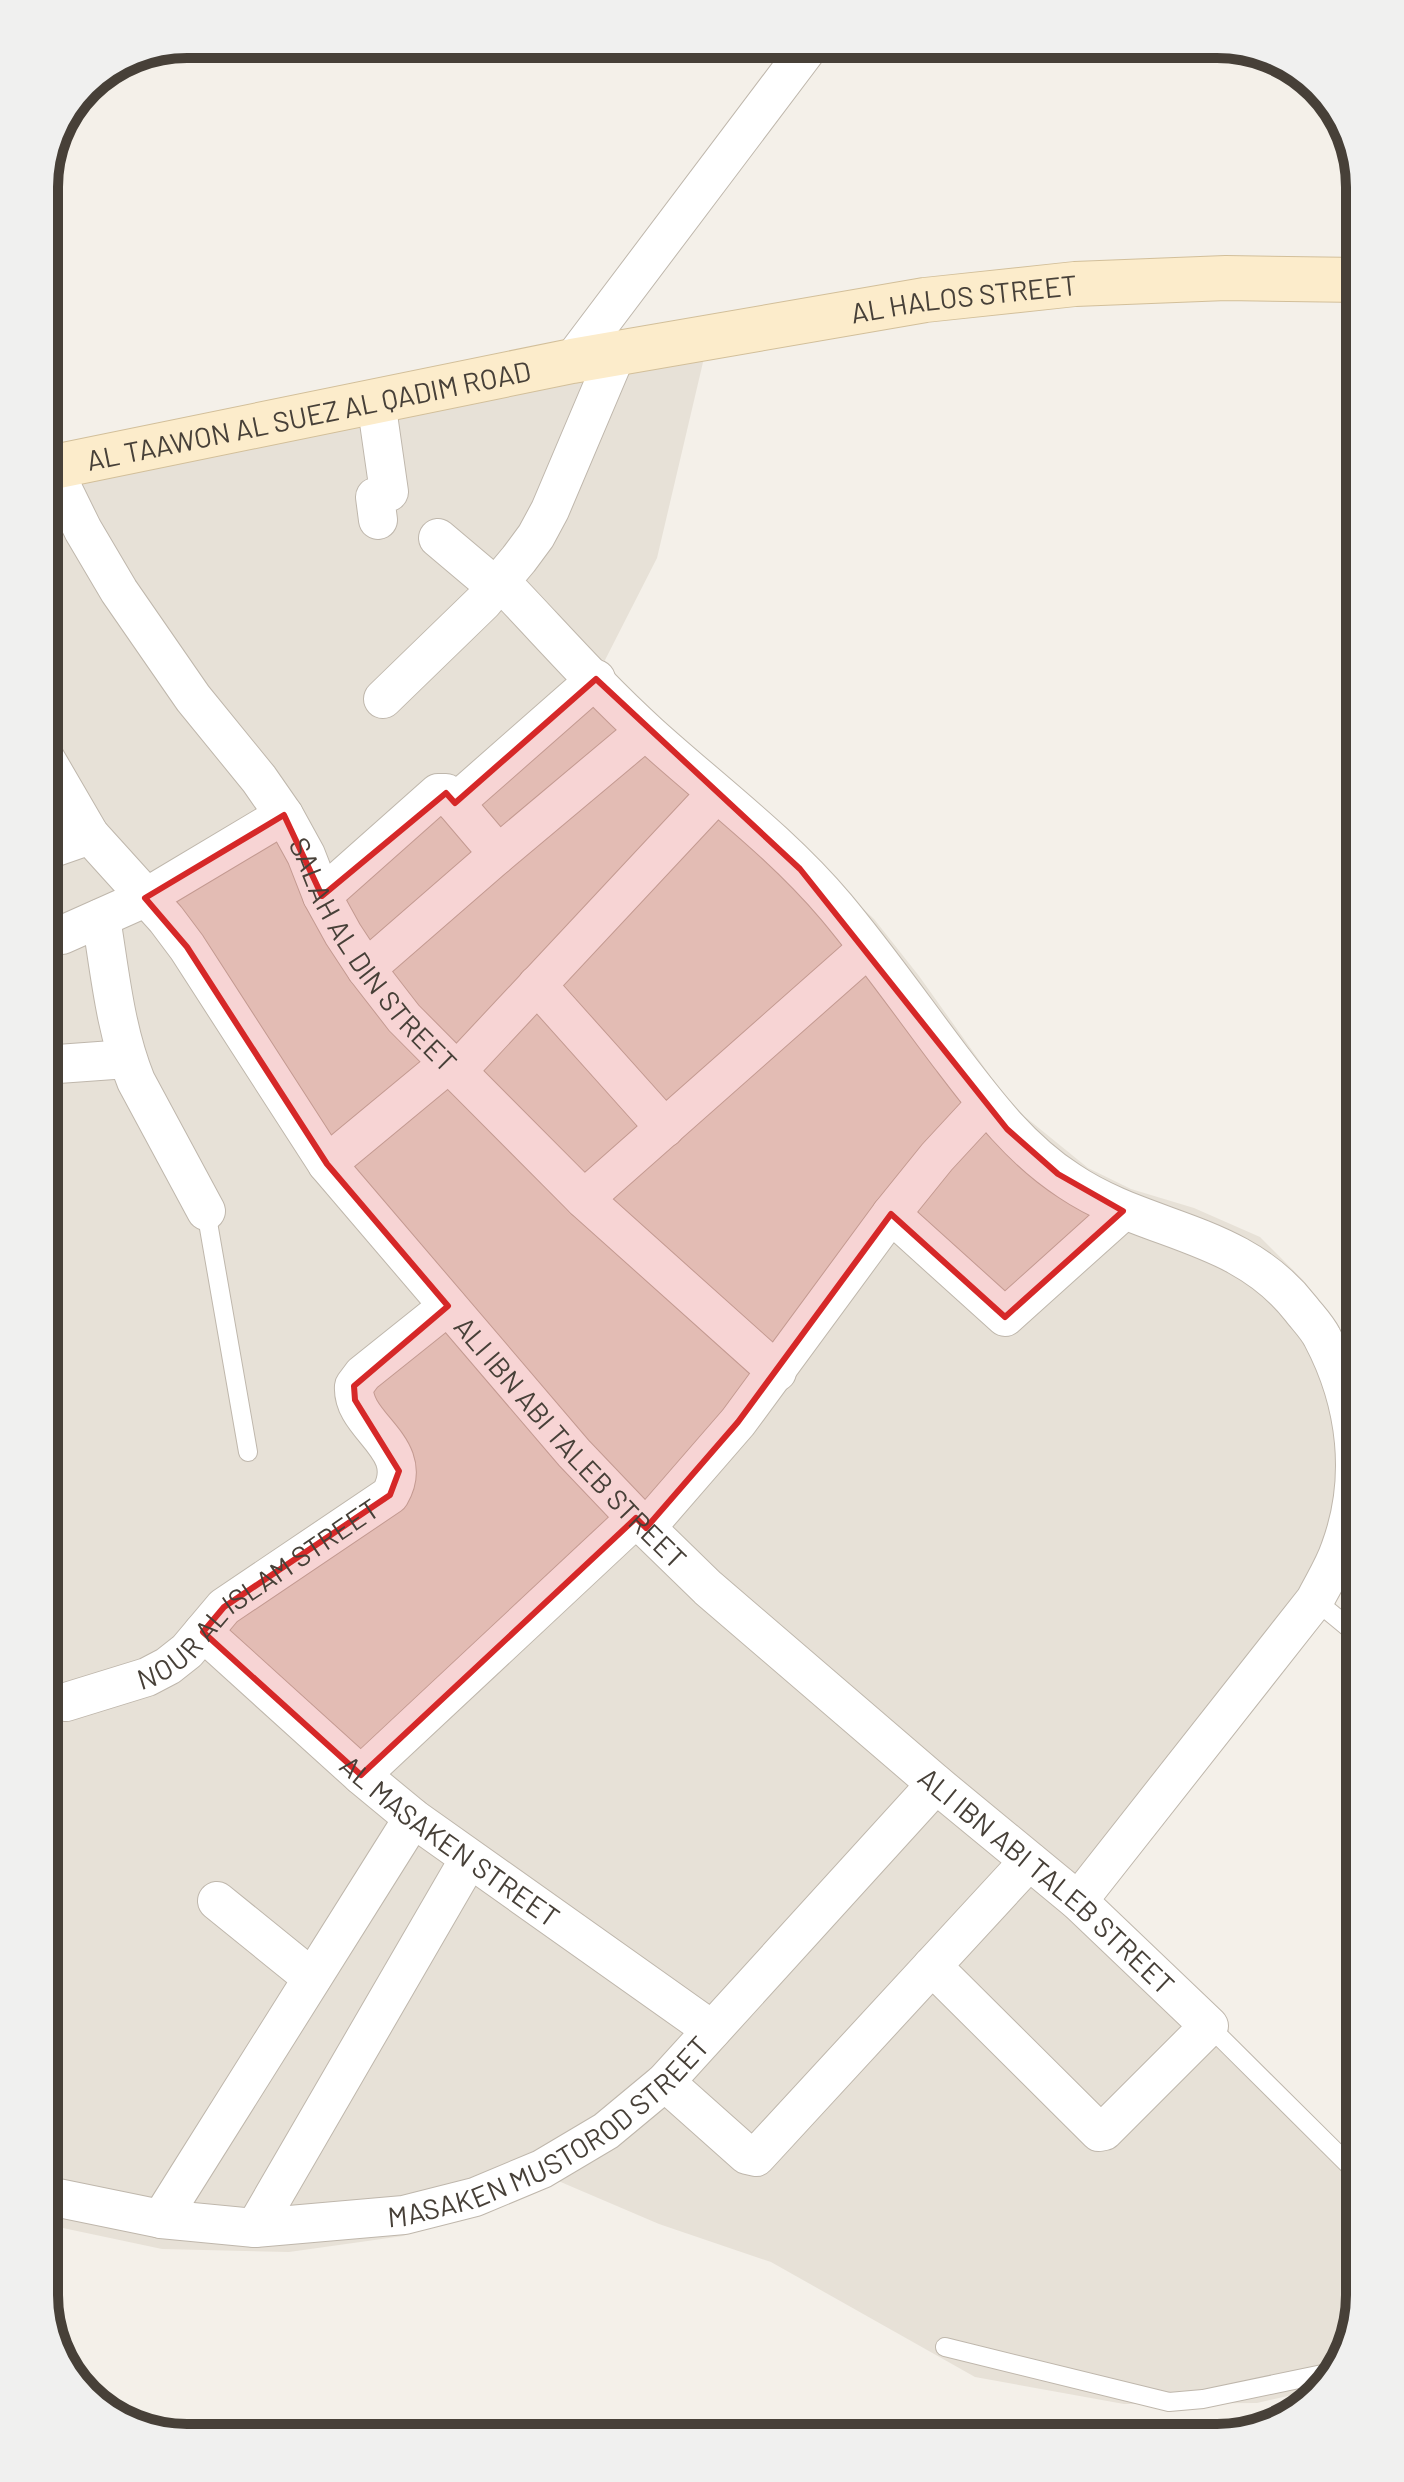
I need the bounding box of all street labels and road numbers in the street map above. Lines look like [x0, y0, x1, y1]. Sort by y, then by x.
street label: AL HALOS STREET [848, 267, 1079, 330]
street label: AL TAAWON AL SUEZ AL QADIM ROAD [83, 353, 534, 477]
street label: SALAH AL DIN STREET [282, 831, 464, 1079]
street label: ALI IBN ABI TALEB STREET [448, 1309, 694, 1575]
street label: NOUR AL ISLAM STREET [133, 1491, 385, 1696]
street label: AL MASAKEN STREET [333, 1748, 566, 1934]
street label: ALI IBN ABI TALEB STREET [912, 1760, 1182, 2001]
street label: MASAKEN MUSTOROD STREET [386, 2029, 716, 2233]

